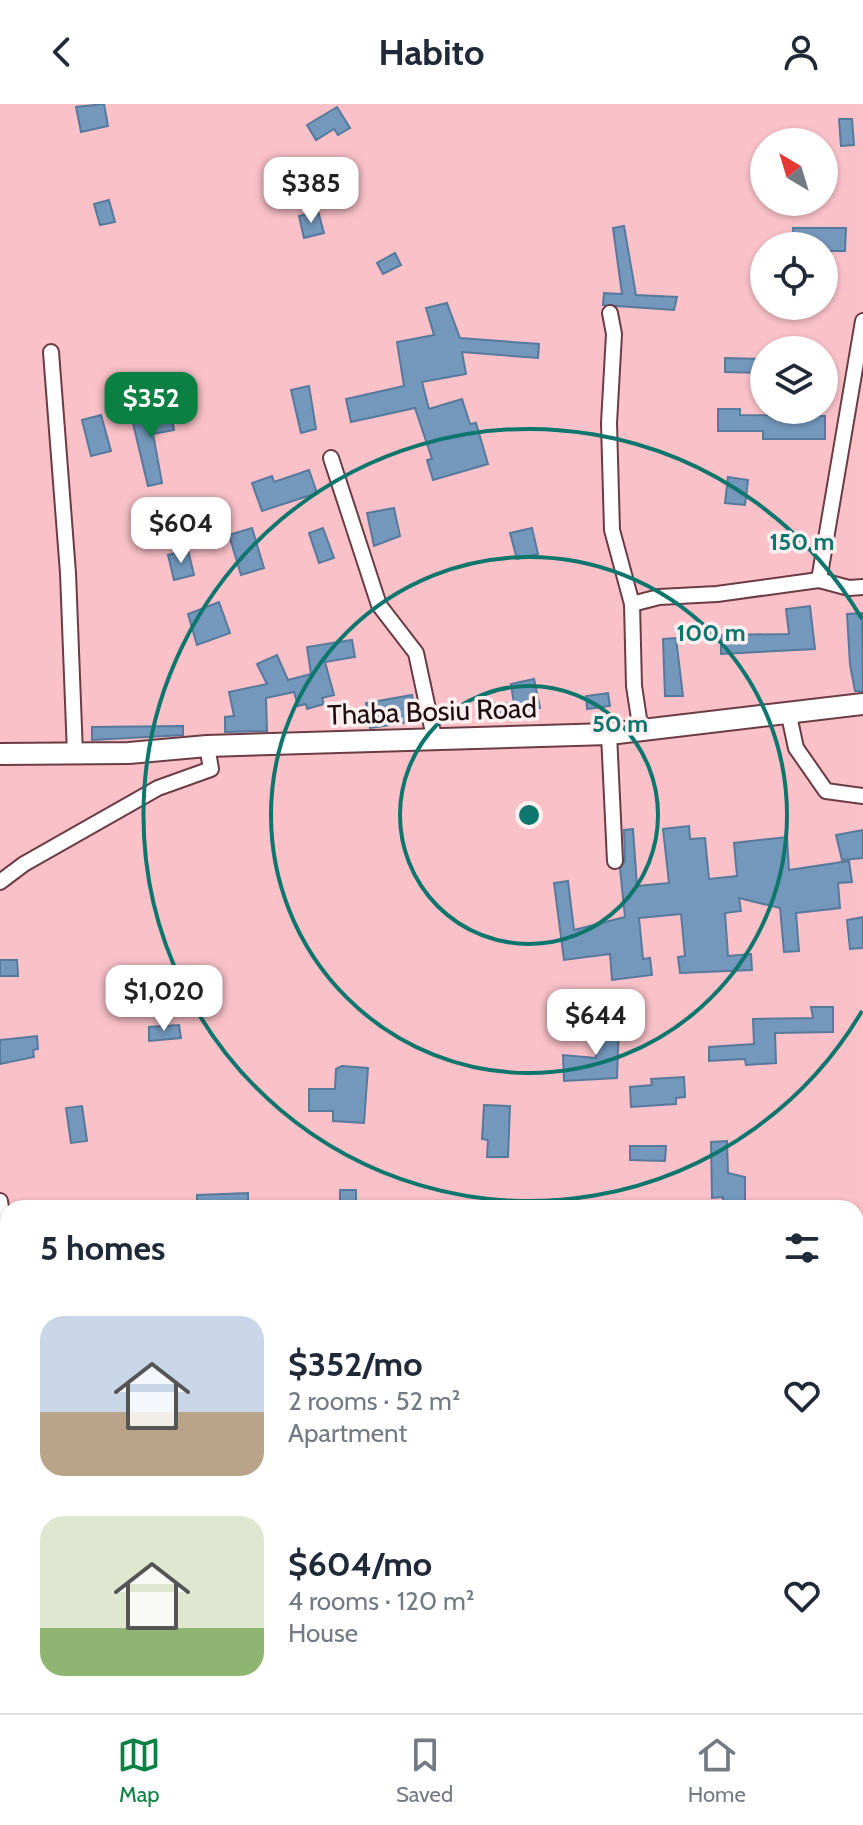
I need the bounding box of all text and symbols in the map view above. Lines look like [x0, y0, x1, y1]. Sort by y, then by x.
icon: back [40, 30, 84, 74]
text: Habito [379, 30, 484, 74]
icon: person [779, 30, 823, 74]
north arrow [750, 128, 838, 216]
map controls [750, 128, 838, 424]
pin: $385 [264, 157, 358, 225]
text: $385 [282, 167, 340, 199]
button: locate [750, 232, 838, 320]
button: layers [750, 336, 838, 424]
pin: $352 [104, 372, 198, 440]
text: $352 [123, 382, 179, 414]
pin: $604 [134, 497, 228, 565]
text: $604 [149, 507, 213, 539]
text: 150 m [770, 527, 834, 556]
text: 100 m [676, 618, 746, 647]
street label: Thaba Bosiu Road [326, 690, 538, 732]
text: 50 m [592, 709, 648, 738]
centre of rings [515, 801, 543, 829]
pin: $1,020 [99, 965, 229, 1033]
text: $1,020 [124, 975, 204, 1007]
pin: $644 [549, 989, 643, 1057]
text: $644 [565, 999, 627, 1031]
icon: filters [780, 1226, 824, 1270]
text: 5 homes [40, 1227, 165, 1269]
text: $352/mo [288, 1343, 423, 1385]
icon: home [104, 1348, 200, 1444]
icon: heart [780, 1374, 824, 1418]
text: 2 rooms · 52 m² [288, 1385, 460, 1417]
text: Apartment [288, 1417, 407, 1449]
text: $604/mo [288, 1543, 432, 1585]
icon: home [104, 1548, 200, 1644]
icon: heart [780, 1574, 824, 1618]
text: 4 rooms · 120 m² [288, 1585, 474, 1617]
text: House [288, 1617, 358, 1649]
tab: Map [117, 1733, 161, 1808]
tab: Saved [396, 1733, 453, 1808]
tab: Home [688, 1733, 746, 1808]

